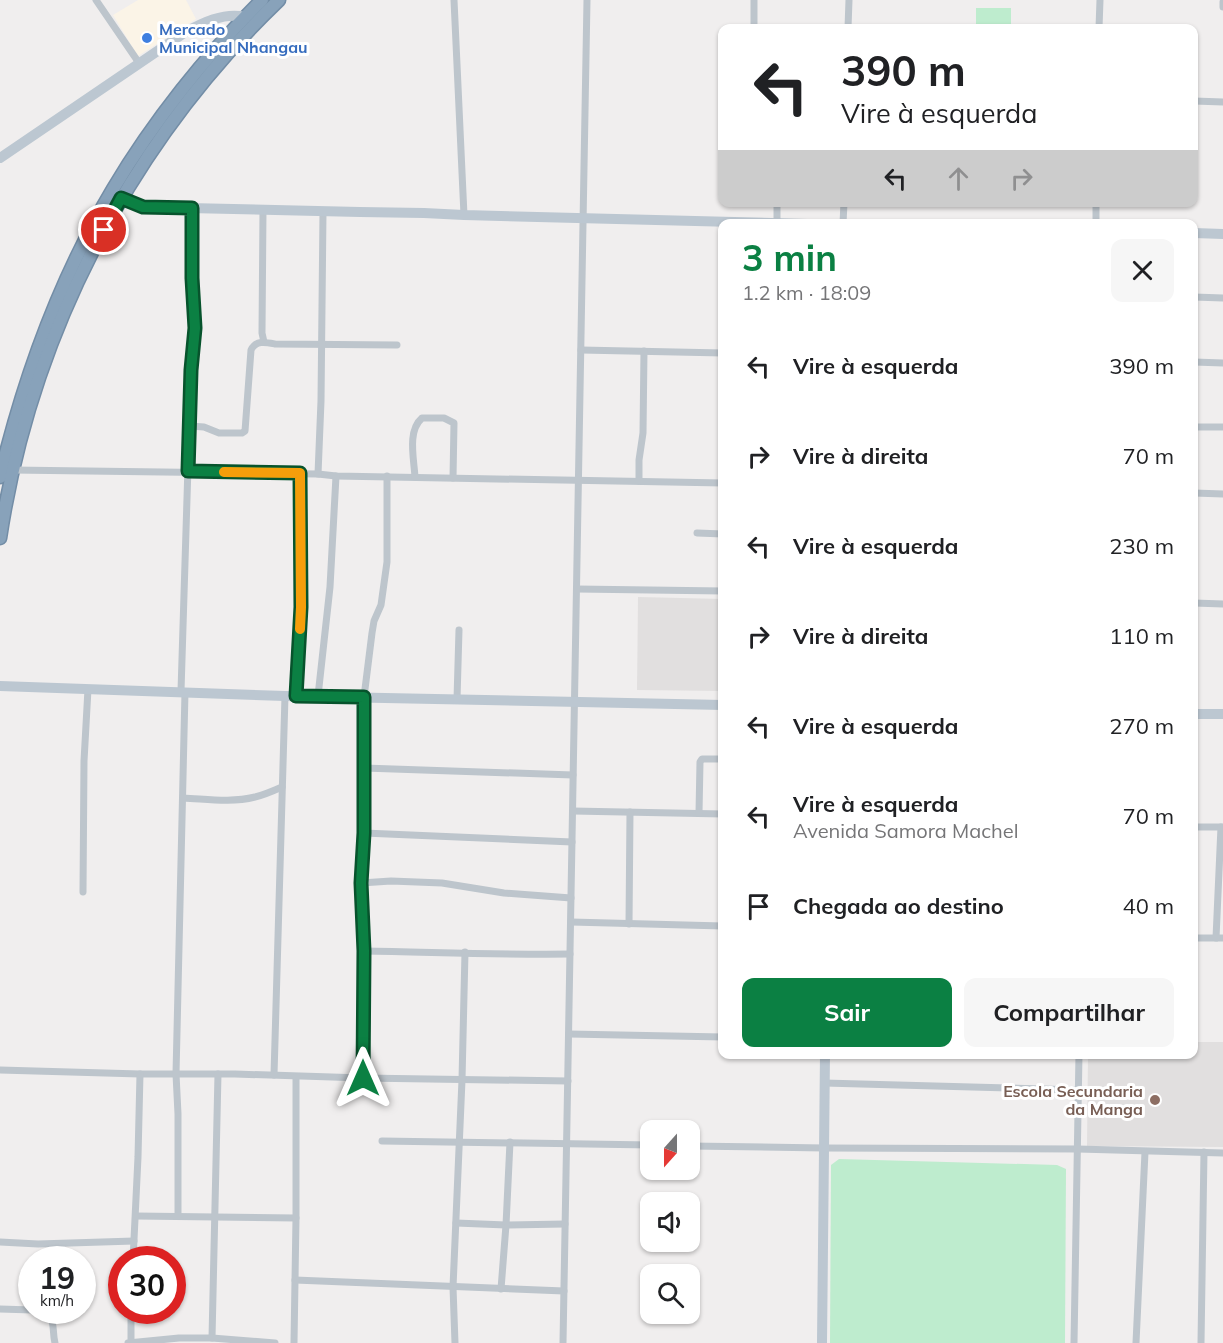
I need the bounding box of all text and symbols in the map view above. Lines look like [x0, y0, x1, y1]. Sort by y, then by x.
place label: Mercado Municipal Nhangau [159, 19, 308, 57]
marker: Mercado Municipal Nhangau [140, 31, 154, 45]
text: 390 m [841, 44, 966, 97]
icon: left [742, 48, 820, 126]
text: Vire à esquerda [841, 96, 1037, 130]
icon: left [879, 162, 912, 195]
icon: ahead [942, 162, 975, 195]
icon: right [1005, 162, 1038, 195]
pin [78, 204, 129, 255]
icon: arrive [87, 213, 120, 246]
text: 3 min [742, 235, 837, 280]
button: close [1111, 239, 1174, 302]
text: 1.2 km · 18:09 [742, 280, 871, 305]
icon: left [742, 350, 775, 383]
text: Vire à esquerda [793, 352, 958, 380]
text: 390 m [1109, 352, 1174, 380]
icon: right [742, 440, 775, 473]
text: Vire à direita [793, 442, 928, 470]
text: 70 m [1123, 442, 1174, 470]
icon: left [742, 530, 775, 563]
text: Vire à esquerda [793, 532, 958, 560]
text: 230 m [1109, 532, 1174, 560]
icon: right [742, 620, 775, 653]
text: Vire à direita [793, 622, 928, 650]
text: 110 m [1109, 622, 1174, 650]
icon: left [742, 710, 775, 743]
text: Vire à esquerda [793, 712, 958, 740]
text: 270 m [1109, 712, 1174, 740]
text: Vire à esquerda [793, 790, 958, 818]
icon: left [742, 800, 775, 833]
text: 70 m [1123, 802, 1174, 830]
text: Avenida Samora Machel [793, 818, 1018, 843]
icon: arrive [742, 890, 775, 923]
text: Chegada ao destino [793, 892, 1004, 920]
text: 40 m [1123, 892, 1174, 920]
button: Sair [742, 978, 952, 1047]
button: Compartilhar [964, 978, 1174, 1047]
position arrow [331, 1046, 395, 1110]
place label: Escola Secundaria da Manga [1003, 1081, 1143, 1119]
marker: Escola Secundaria da Manga [1148, 1093, 1162, 1107]
north arrow [640, 1120, 700, 1180]
map controls [640, 1120, 700, 1324]
button: sound [640, 1192, 700, 1252]
speed limit sign: 30 [108, 1246, 186, 1324]
text: 19 [39, 1259, 75, 1297]
button: search [640, 1264, 700, 1324]
text: km/h [40, 1291, 74, 1310]

